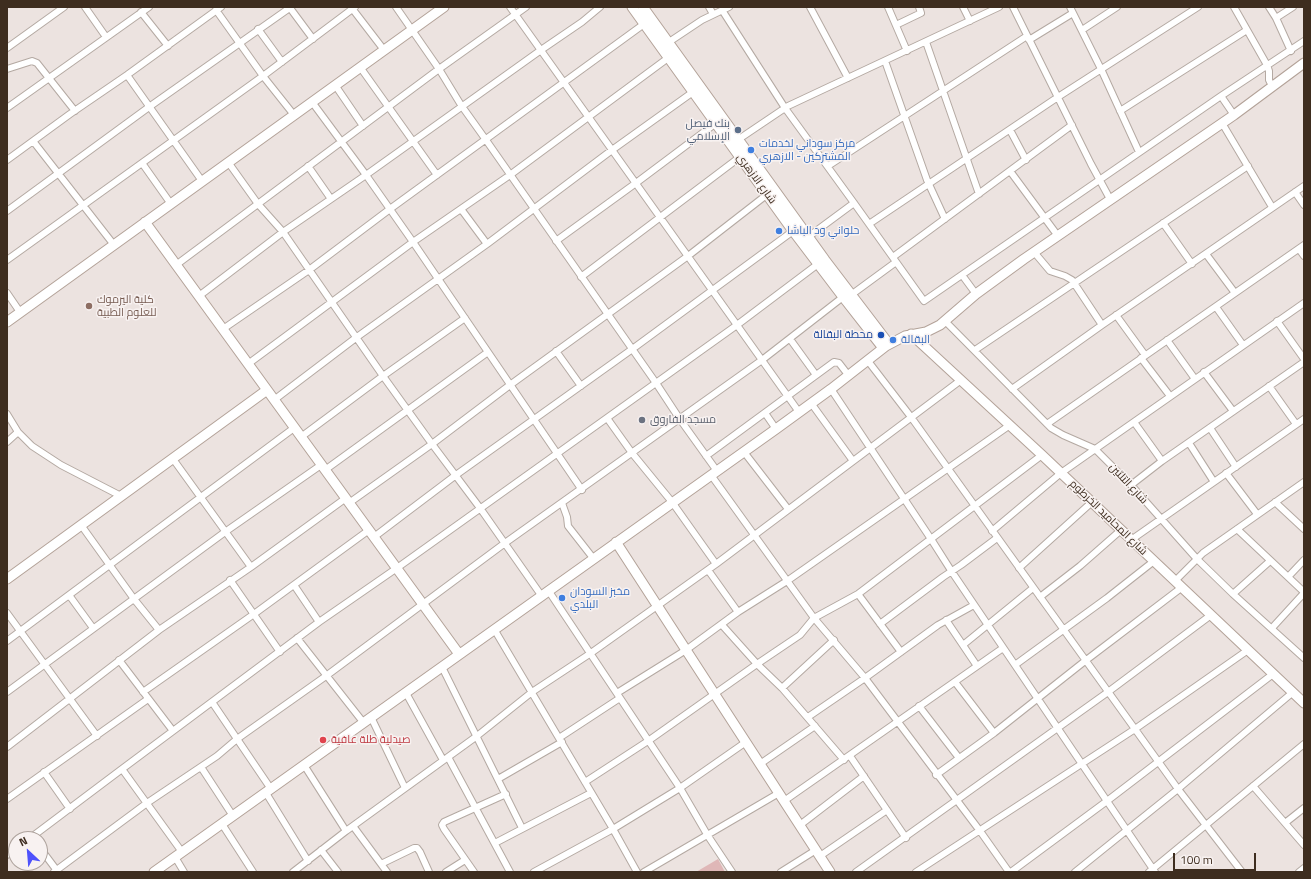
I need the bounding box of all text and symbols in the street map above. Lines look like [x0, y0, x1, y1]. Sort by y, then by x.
place label: بنك فيصل الإسلامي [685, 117, 730, 143]
marker: بنك فيصل الإسلامي [733, 125, 743, 135]
place label: مركز سوداني لخدمات المشتركين - الازهري [759, 137, 855, 163]
marker: مركز سوداني لخدمات المشتركين - الازهري [746, 145, 756, 155]
street label: شارع الازهري [733, 151, 779, 207]
place label: حلواني ود الباشا [787, 224, 859, 238]
marker: حلواني ود الباشا [774, 226, 784, 236]
place label: كلية اليرموك للعلوم الطبية [97, 293, 156, 319]
marker: كلية اليرموك للعلوم الطبية [84, 301, 94, 311]
place label: محطة البقالة [813, 328, 873, 342]
marker: محطة البقالة [876, 330, 886, 340]
place label: البقالة [901, 333, 930, 347]
marker: البقالة [888, 335, 898, 345]
place label: مسجد الفاروق [650, 413, 716, 427]
marker: مسجد الفاروق [637, 415, 647, 425]
street label: شارع التلتين [1106, 461, 1150, 507]
street label: شارع المحاميد الخرطوم [1066, 477, 1150, 559]
place label: مخبز السودان البلدي [570, 585, 630, 611]
marker: مخبز السودان البلدي [557, 593, 567, 603]
place label: صيدلية طلة عافية [331, 733, 411, 747]
marker: صيدلية طلة عافية [318, 735, 328, 745]
north arrow [8, 831, 48, 871]
text: N [16, 832, 30, 850]
scale bar [1175, 845, 1258, 871]
text: 100 m [1180, 850, 1213, 869]

